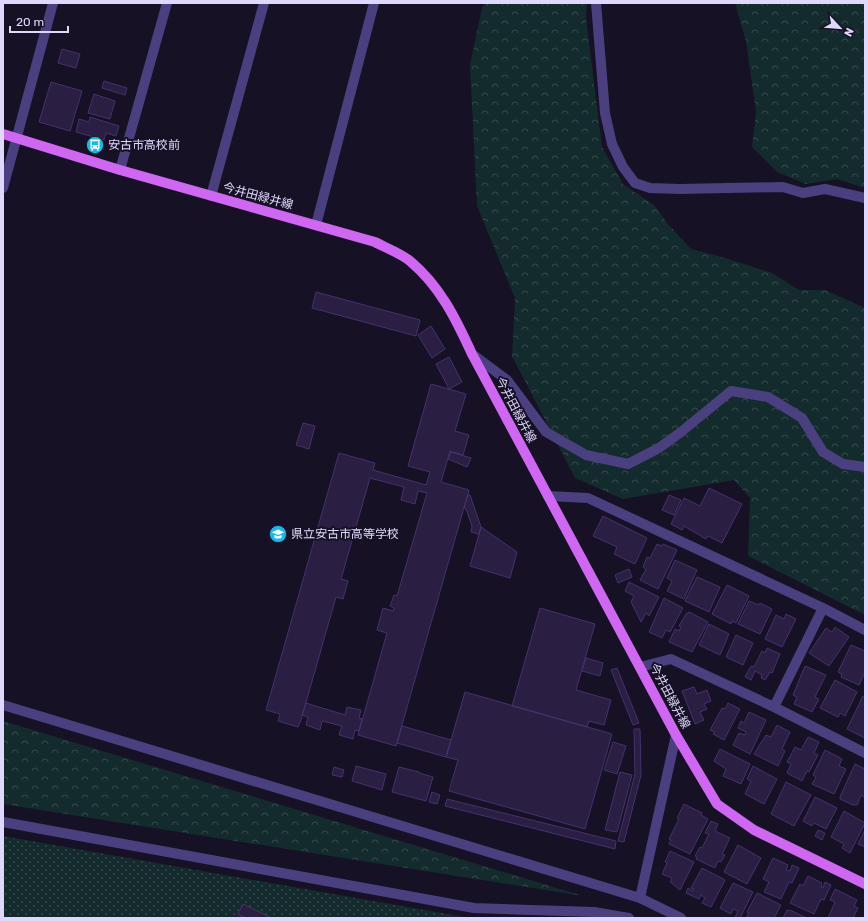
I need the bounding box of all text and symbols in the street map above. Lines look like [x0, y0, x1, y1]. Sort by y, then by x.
scale bar [10, 8, 68, 34]
north arrow [820, 8, 860, 48]
text: 20 m [16, 15, 44, 29]
text: N [841, 26, 856, 39]
bus stop icon: 安古市高校前 [85, 135, 105, 155]
place label: 安古市高校前 [108, 138, 180, 152]
street label: 今井田緑井線 [221, 180, 295, 212]
street label: 今井田緑井線 [493, 375, 539, 445]
school or university icon: 県立安古市高等学校 [268, 524, 288, 544]
place label: 県立安古市高等学校 [291, 527, 399, 541]
street label: 今井田緑井線 [647, 661, 693, 731]

